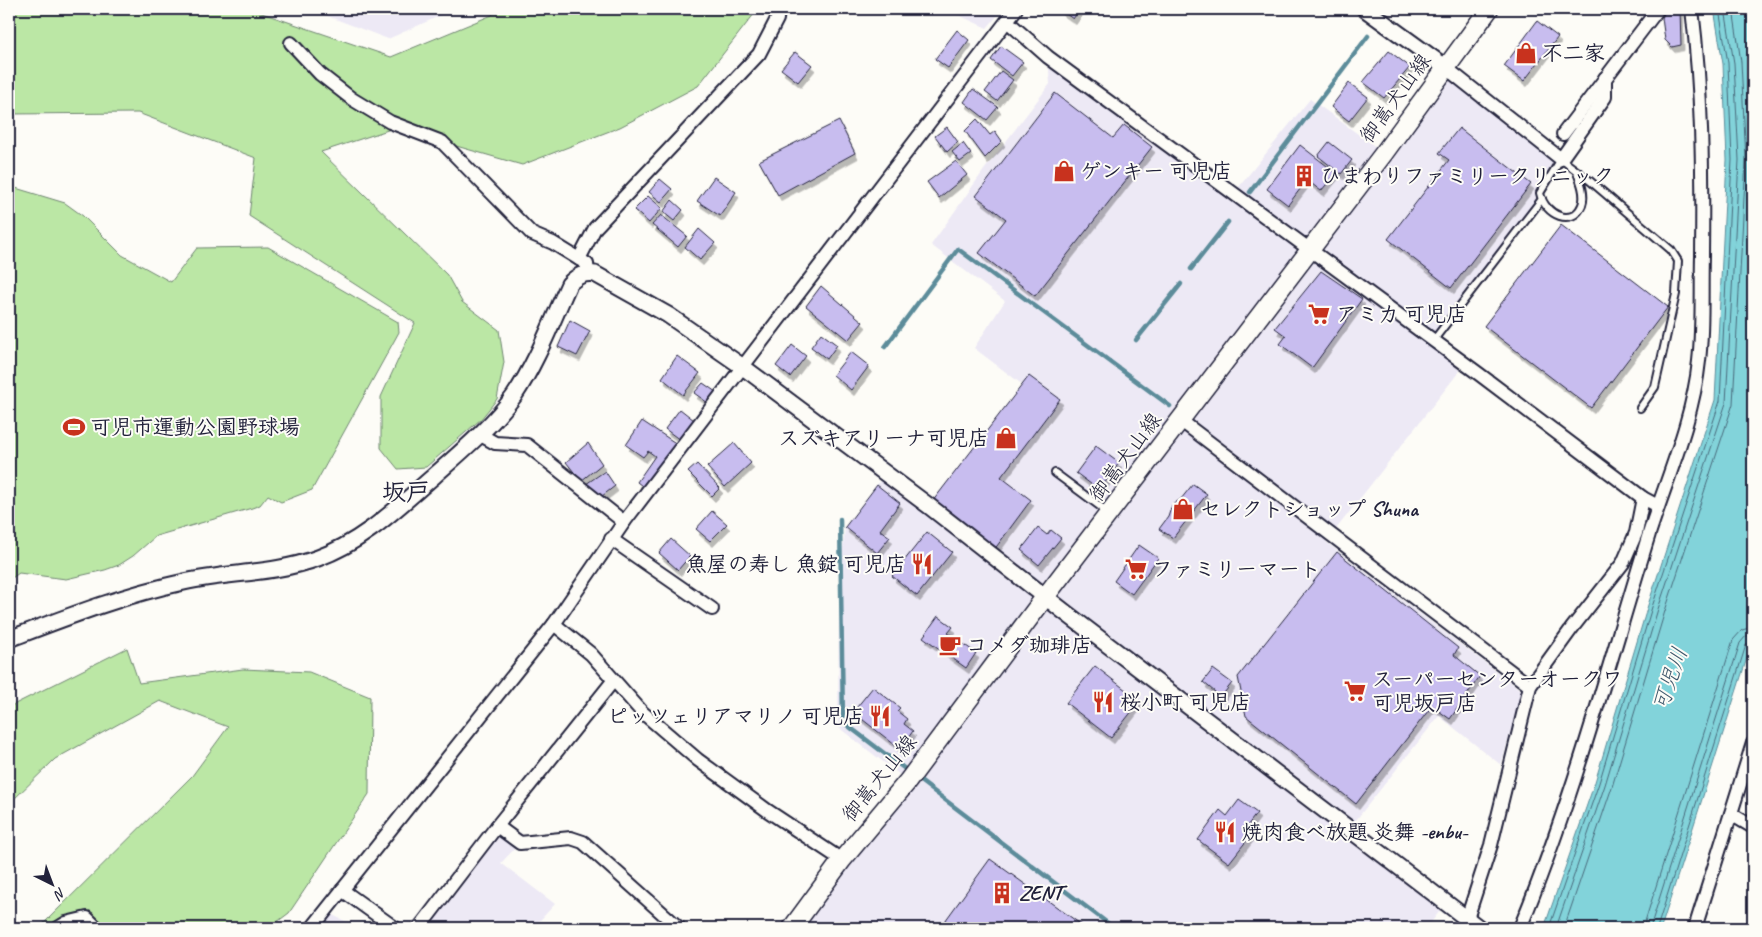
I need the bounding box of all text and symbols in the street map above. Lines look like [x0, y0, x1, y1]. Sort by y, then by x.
shop icon: 不二家 [1513, 40, 1539, 66]
place label: 不二家 [1542, 40, 1605, 66]
street label: 御嵩犬山線 [1354, 48, 1436, 148]
shop icon: ゲンキー 可児店 [1051, 158, 1077, 184]
place label: ゲンキー 可児店 [1080, 158, 1232, 184]
building icon: ひまわりファミリークリニック [1291, 163, 1317, 189]
place label: ひまわりファミリークリニック [1320, 163, 1614, 189]
supermarket icon: アミカ 可児店 [1306, 301, 1332, 327]
place label: アミカ 可児店 [1336, 301, 1467, 327]
street label: 御嵩犬山線 [1083, 407, 1167, 507]
sports icon: 可児市運動公園野球場 [61, 414, 87, 440]
place label: 可児市運動公園野球場 [90, 414, 300, 440]
place label: スズキアリーナ可児店 [778, 425, 989, 451]
shop icon: スズキアリーナ可児店 [993, 425, 1019, 451]
district label: 坂戸 [382, 477, 430, 507]
shop icon: セレクトショップ Shuna [1170, 496, 1196, 522]
place label: セレクトショップ Shuna [1200, 496, 1419, 522]
place label: 魚屋の寿し 魚錠 可児店 [686, 551, 906, 577]
restaurant icon: 魚屋の寿し 魚錠 可児店 [909, 551, 935, 577]
supermarket icon: ファミリーマート [1123, 556, 1149, 582]
place label: ファミリーマート [1152, 556, 1321, 582]
cafe icon: コメダ珈琲店 [937, 632, 963, 658]
place label: コメダ珈琲店 [966, 632, 1092, 658]
water label: 可児川 [1646, 644, 1694, 715]
place label: スーパーセンターオークワ 可児坂戸店 [1372, 666, 1623, 716]
supermarket icon: スーパーセンターオークワ 可児坂戸店 [1342, 678, 1368, 704]
restaurant icon: 桜小町 可児店 [1090, 689, 1116, 715]
place label: 桜小町 可児店 [1120, 689, 1251, 715]
place label: ピッツェリアマリノ 可児店 [607, 703, 864, 729]
restaurant icon: ピッツェリアマリノ 可児店 [867, 703, 893, 729]
street label: 御嵩犬山線 [836, 729, 922, 827]
restaurant icon: 焼肉食べ放題 炎舞 ‐enbu‐ [1212, 819, 1238, 845]
place label: 焼肉食べ放題 炎舞 ‐enbu‐ [1242, 819, 1469, 845]
north arrow [28, 860, 78, 910]
building icon: ZENT [989, 880, 1015, 906]
place label: ZENT [1019, 880, 1068, 906]
text: N [50, 884, 69, 904]

